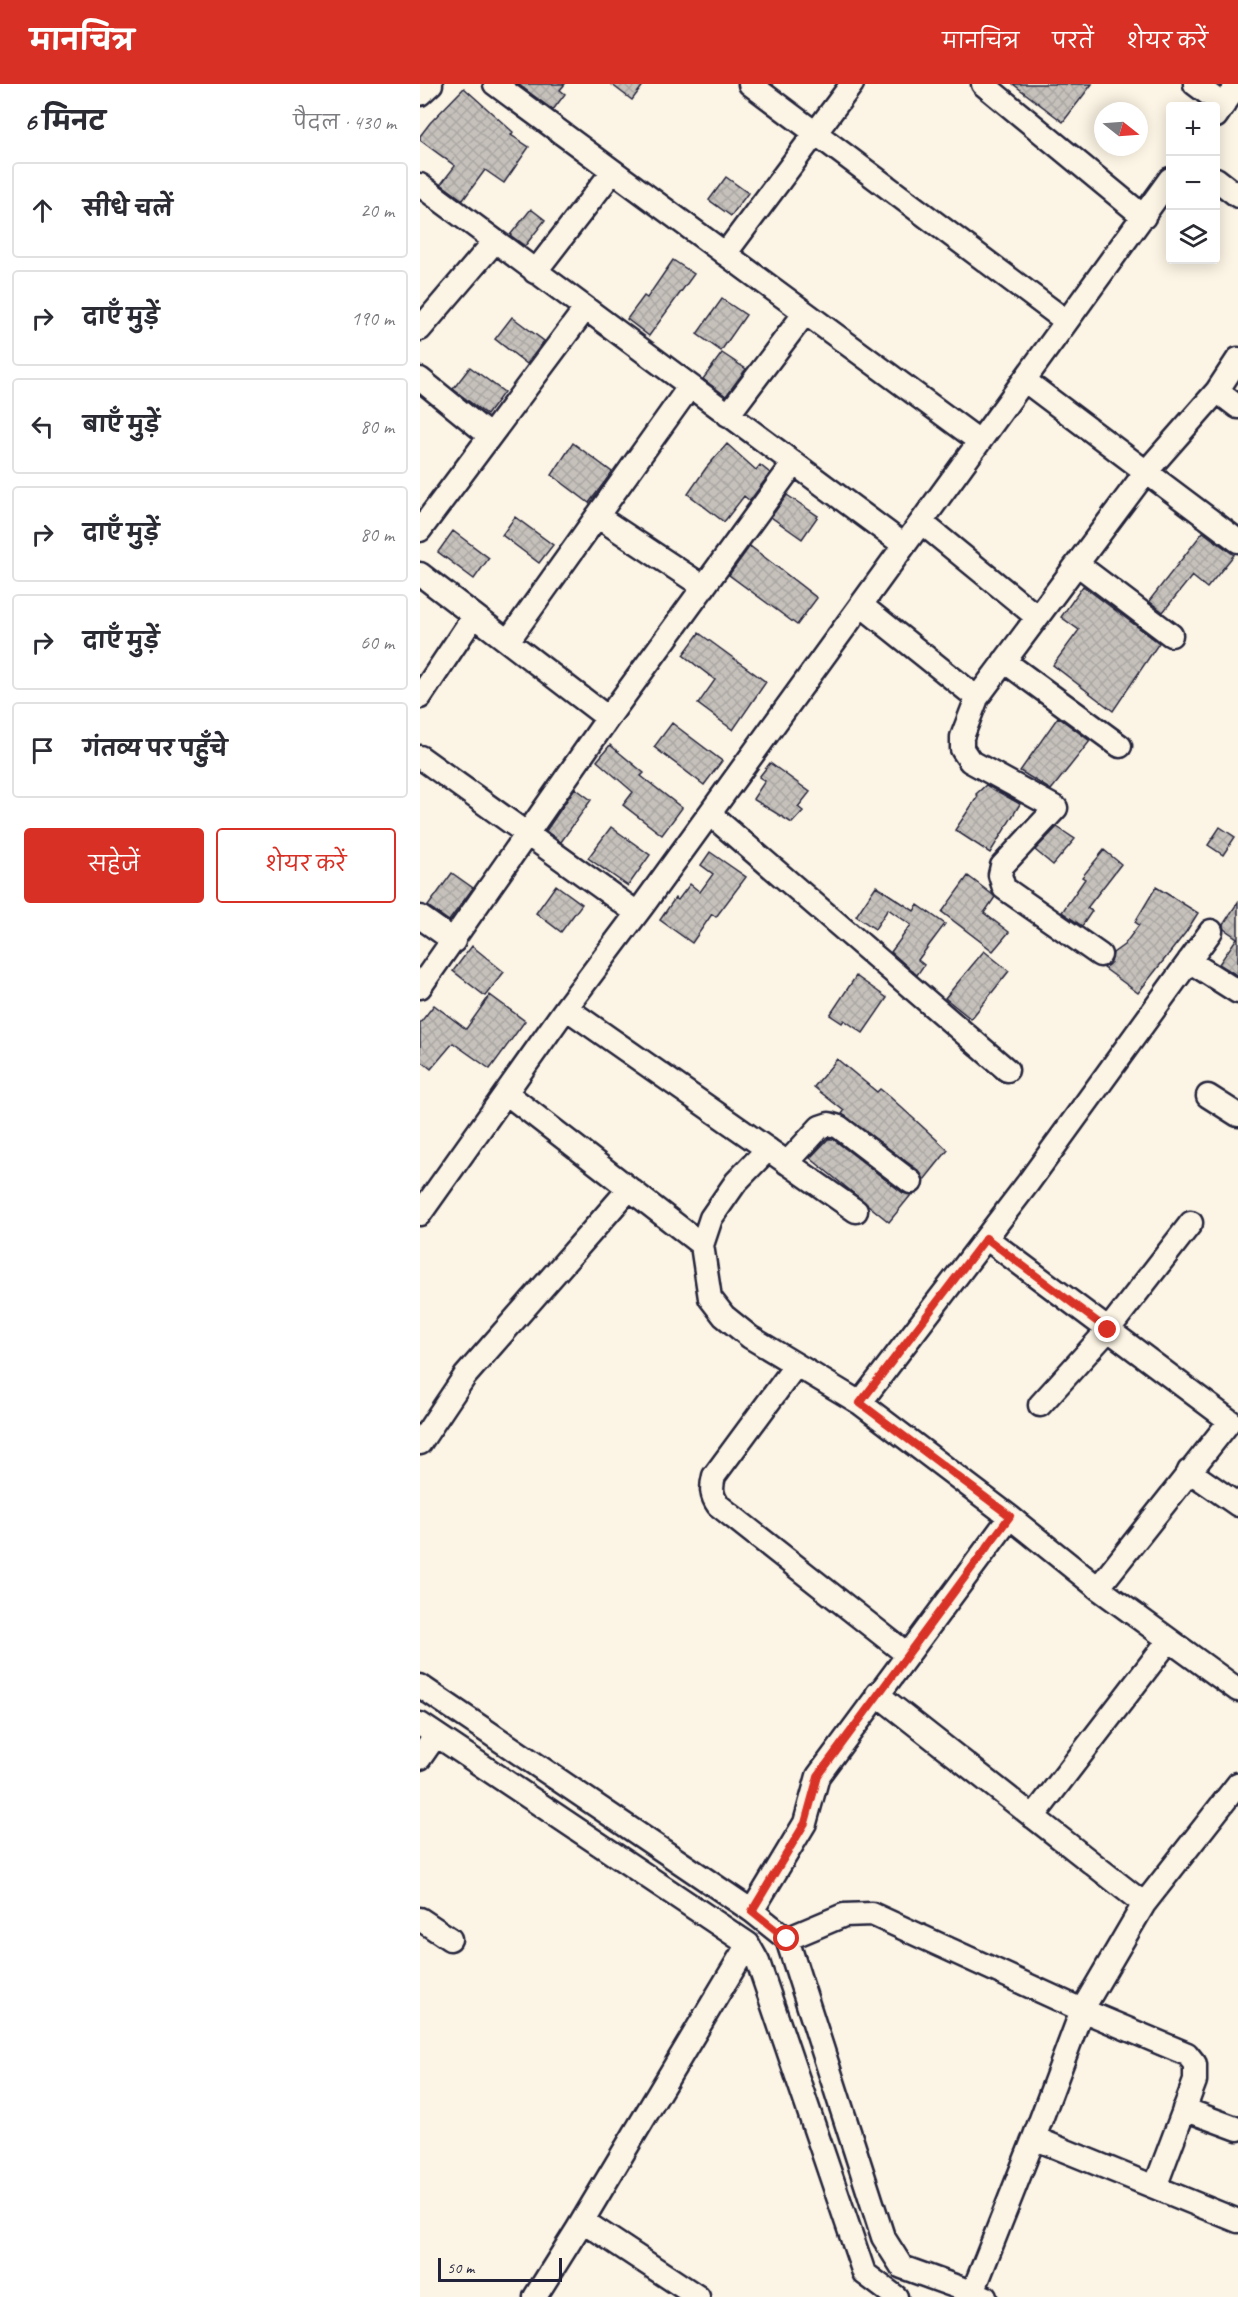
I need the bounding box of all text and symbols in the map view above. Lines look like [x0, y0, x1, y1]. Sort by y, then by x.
text: मानचित्र [30, 23, 134, 58]
text: मानचित्र [942, 28, 1019, 54]
text: परतें [1052, 28, 1094, 54]
text: शेयर करें [1127, 28, 1208, 54]
north arrow [1094, 102, 1148, 156]
map controls [1166, 102, 1220, 264]
button: + [1166, 102, 1220, 156]
text: 6 मिनट [24, 105, 106, 138]
text: पैदल · 430 m [293, 110, 396, 135]
button: − [1166, 156, 1220, 210]
icon: ahead [26, 194, 59, 227]
text: सीधे चलें [83, 195, 173, 223]
text: 20 m [360, 198, 394, 223]
button: layers [1166, 210, 1220, 264]
icon: right [26, 302, 59, 335]
text: दाएँ मुड़ें [83, 303, 159, 331]
text: 190 m [351, 306, 394, 331]
icon: left [26, 410, 59, 443]
text: बाएँ मुड़ें [83, 411, 160, 439]
text: 80 m [360, 414, 394, 439]
icon: right [26, 518, 59, 551]
text: दाएँ मुड़ें [83, 519, 159, 547]
text: 80 m [360, 522, 394, 547]
icon: right [26, 626, 59, 659]
text: दाएँ मुड़ें [83, 627, 159, 655]
text: 60 m [360, 630, 394, 655]
icon: arrive [26, 734, 59, 767]
text: गंतव्य पर पहुँचे [83, 735, 227, 763]
button: सहेजें [24, 828, 204, 903]
button: शेयर करें [216, 828, 396, 903]
route end [1094, 1316, 1120, 1342]
route start [773, 1925, 799, 1951]
scale bar [438, 2255, 562, 2282]
text: 50 m [447, 2258, 474, 2278]

